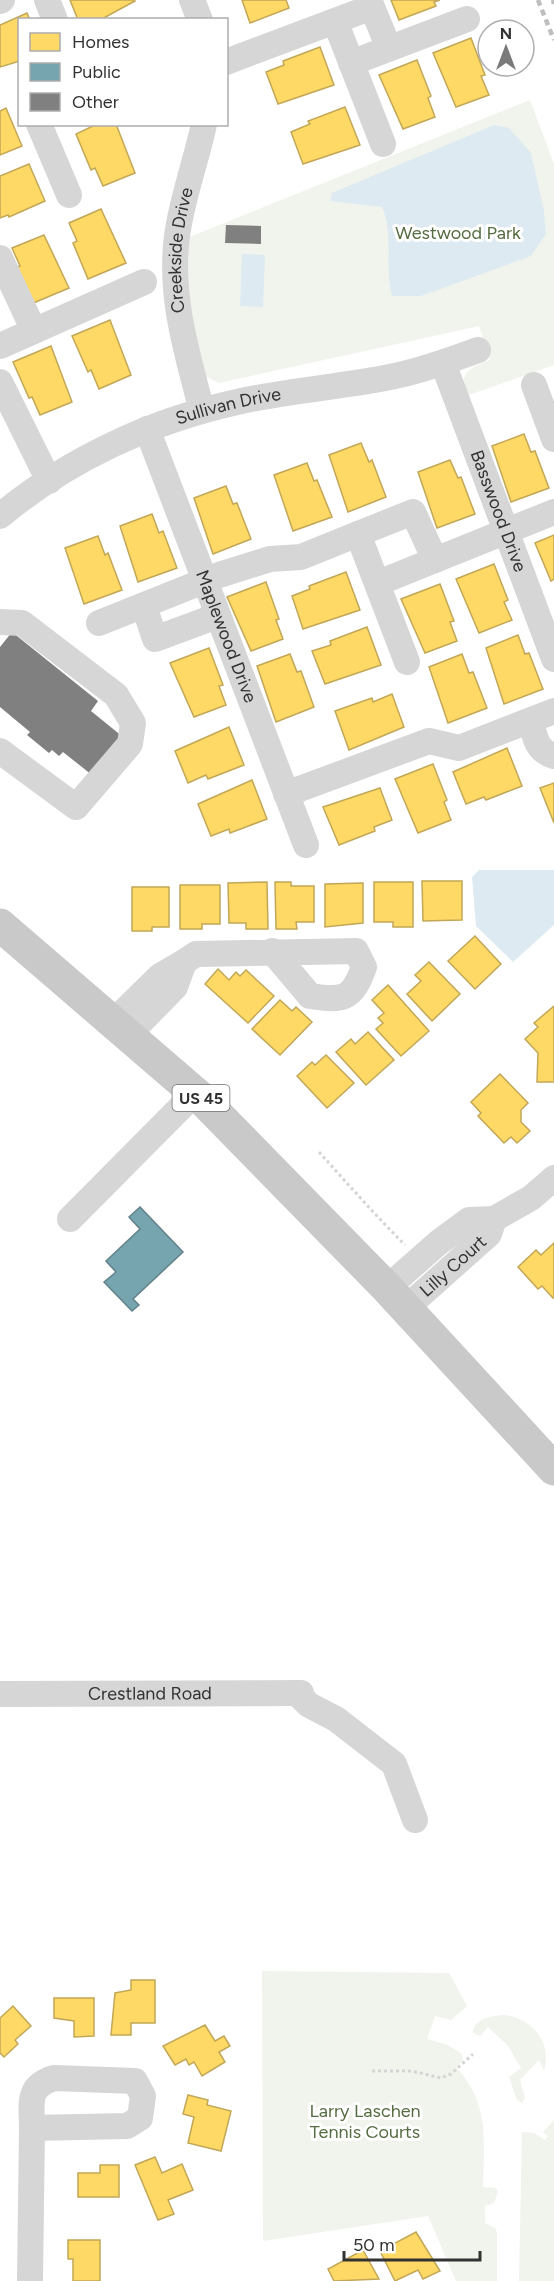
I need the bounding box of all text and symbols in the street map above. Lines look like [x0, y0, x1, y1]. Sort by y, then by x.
legend [18, 18, 228, 126]
north arrow [476, 18, 536, 78]
text: N [500, 24, 512, 43]
text: Homes [72, 31, 130, 53]
text: Public [72, 61, 121, 83]
text: Other [72, 91, 119, 113]
street label: Creekside Drive [164, 185, 198, 315]
park label: Westwood Park [395, 222, 521, 244]
street label: Sullivan Drive [173, 383, 283, 429]
street label: Basswood Drive [466, 447, 531, 575]
street label: Maplewood Drive [191, 567, 262, 706]
road number: US 45 [172, 1085, 230, 1111]
street label: Lilly Court [415, 1231, 491, 1302]
street label: Crestland Road [88, 1682, 212, 1705]
park label: Larry Laschen Tennis Courts [309, 2100, 421, 2143]
scale bar [344, 2224, 480, 2262]
text: 50 m [353, 2234, 395, 2256]

